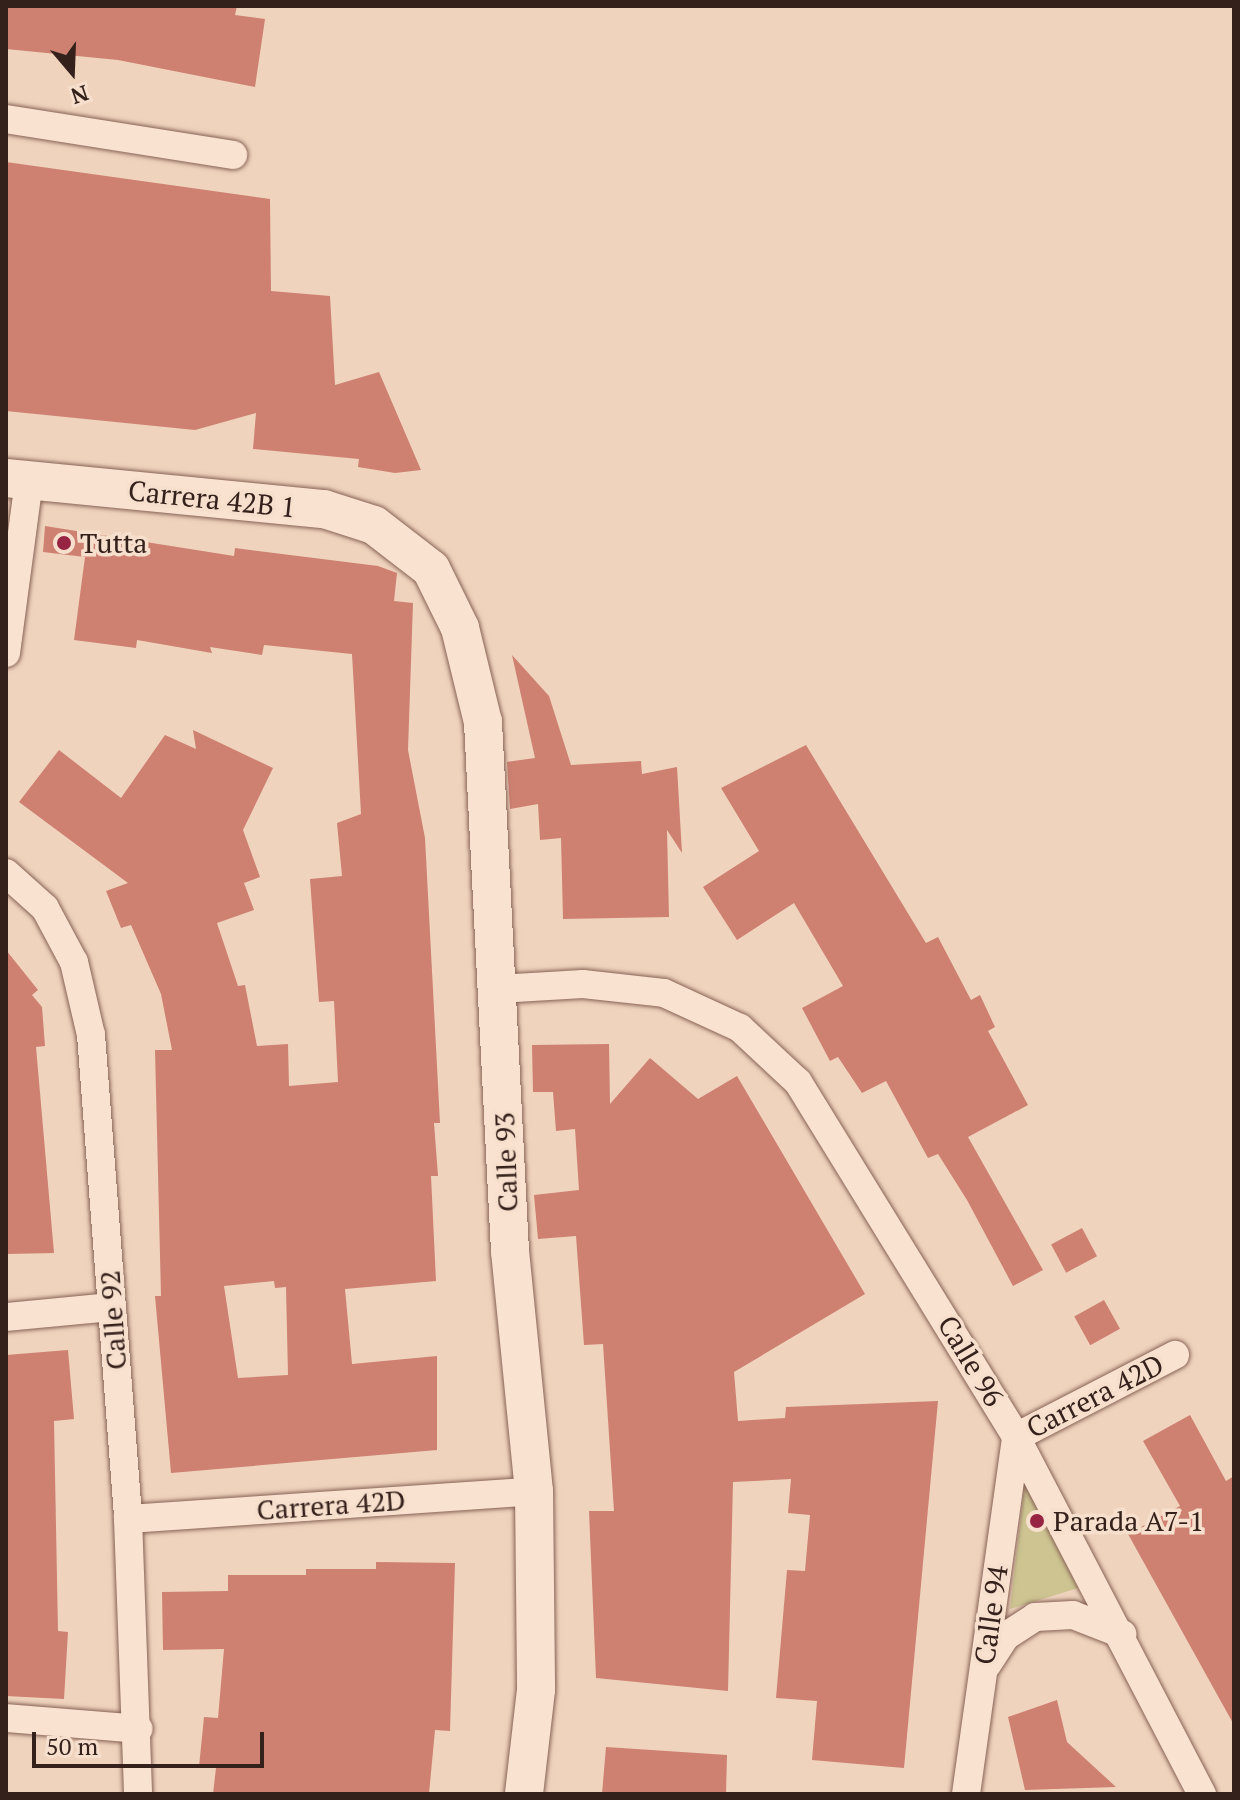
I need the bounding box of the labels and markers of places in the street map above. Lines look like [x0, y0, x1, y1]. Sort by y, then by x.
place label: Tutta [80, 526, 147, 560]
marker: Tutta [55, 534, 73, 552]
place label: Parada A7-1 [1053, 1504, 1205, 1538]
marker: Parada A7-1 [1028, 1512, 1046, 1530]

